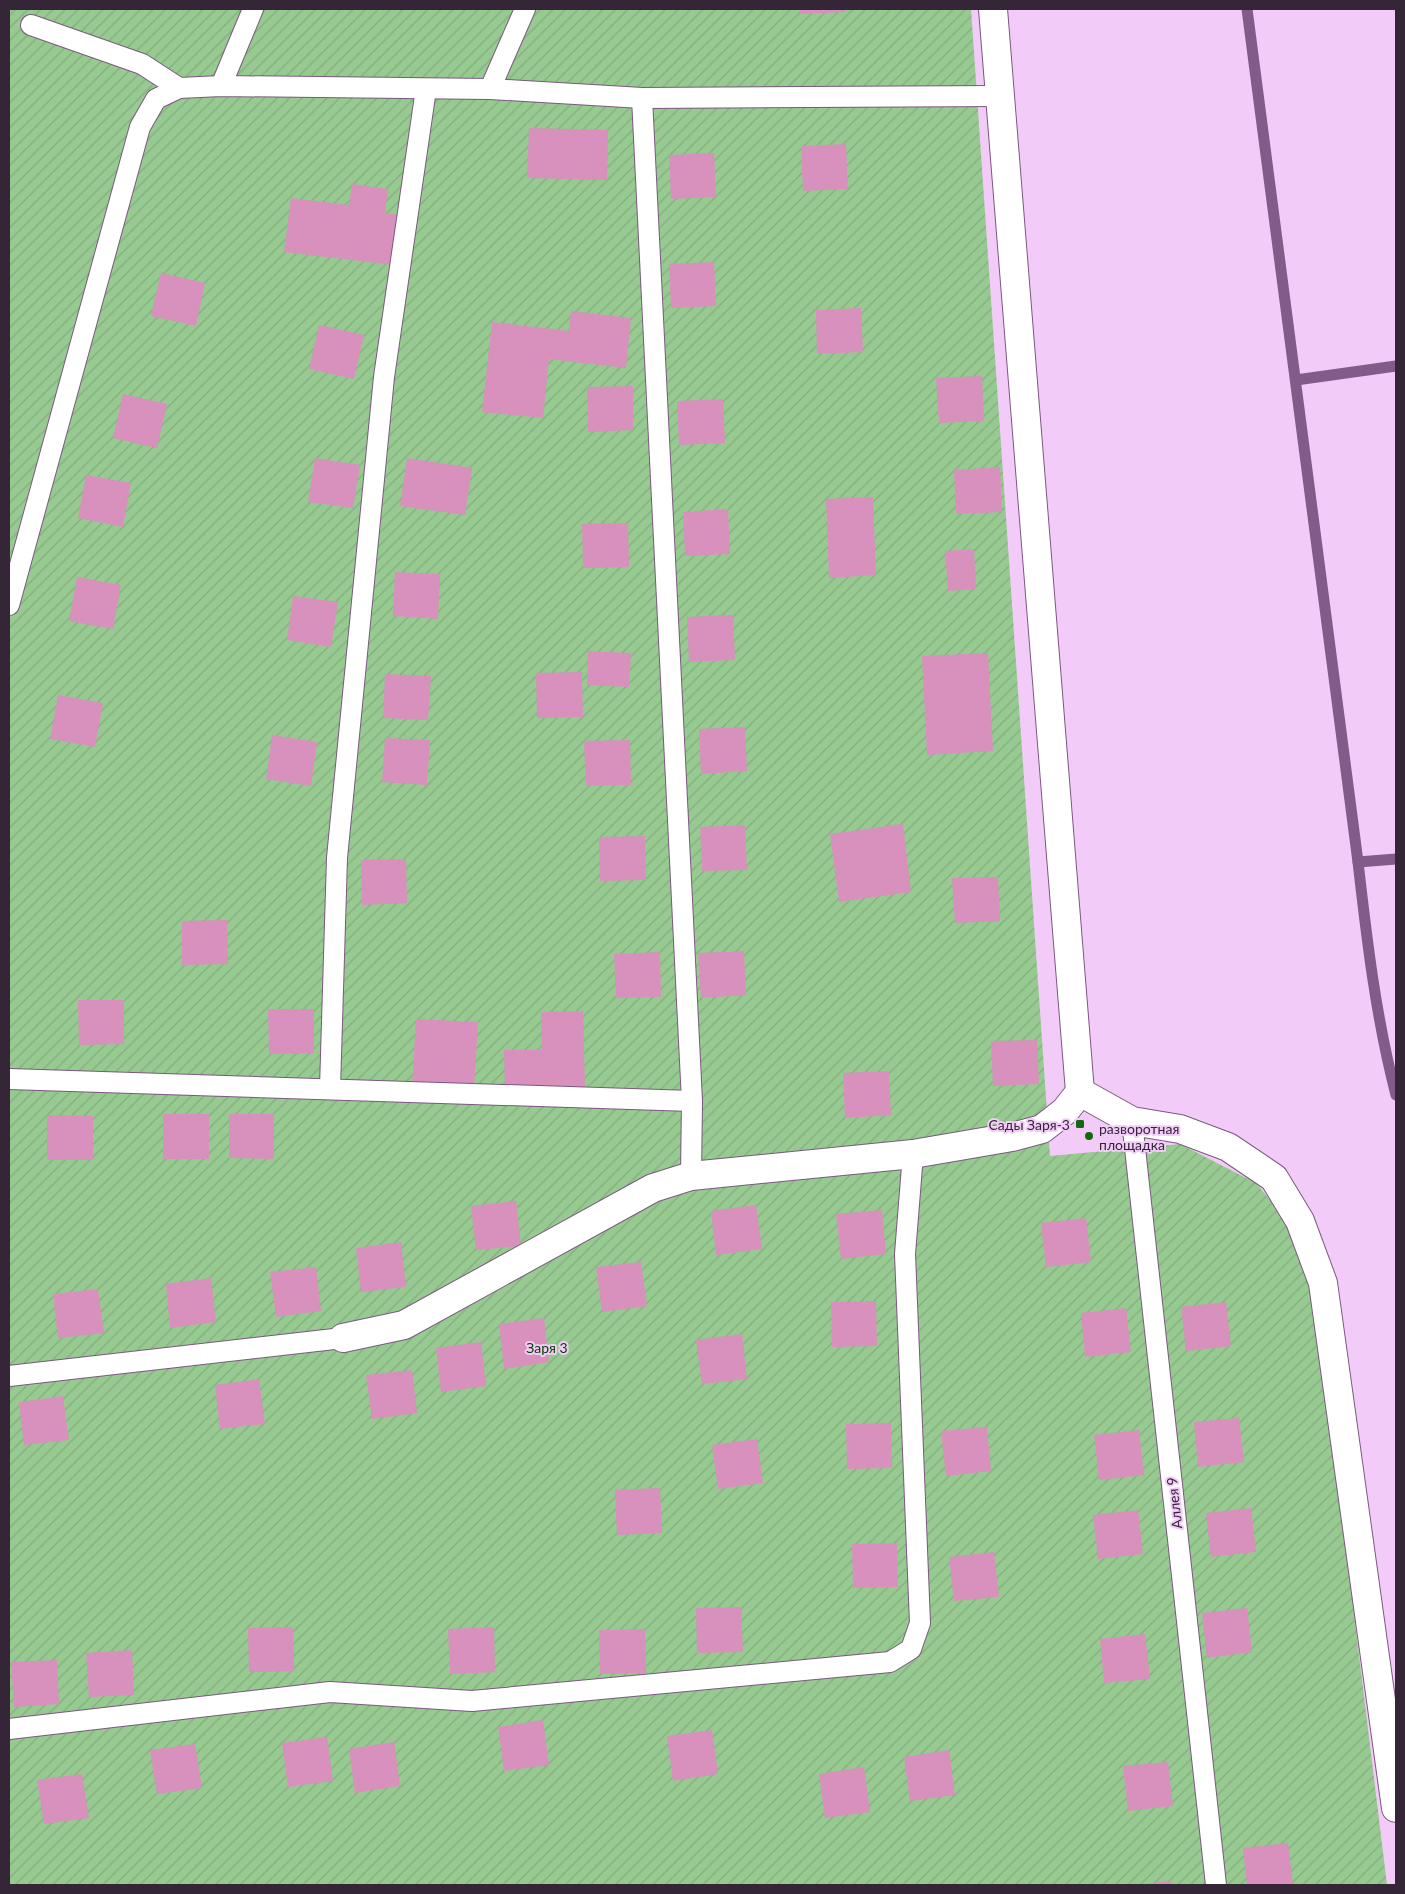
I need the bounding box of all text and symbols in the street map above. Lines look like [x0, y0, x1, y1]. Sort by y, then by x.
place label: Сады Заря-3 [988, 1116, 1070, 1133]
marker: Сады Заря-3 [1074, 1118, 1086, 1130]
place label: разворотная площадка [1099, 1120, 1179, 1153]
marker: разворотная площадка [1083, 1130, 1095, 1142]
park label: Заря 3 [526, 1339, 568, 1356]
street label: Аллея 9 [1163, 1476, 1185, 1530]

